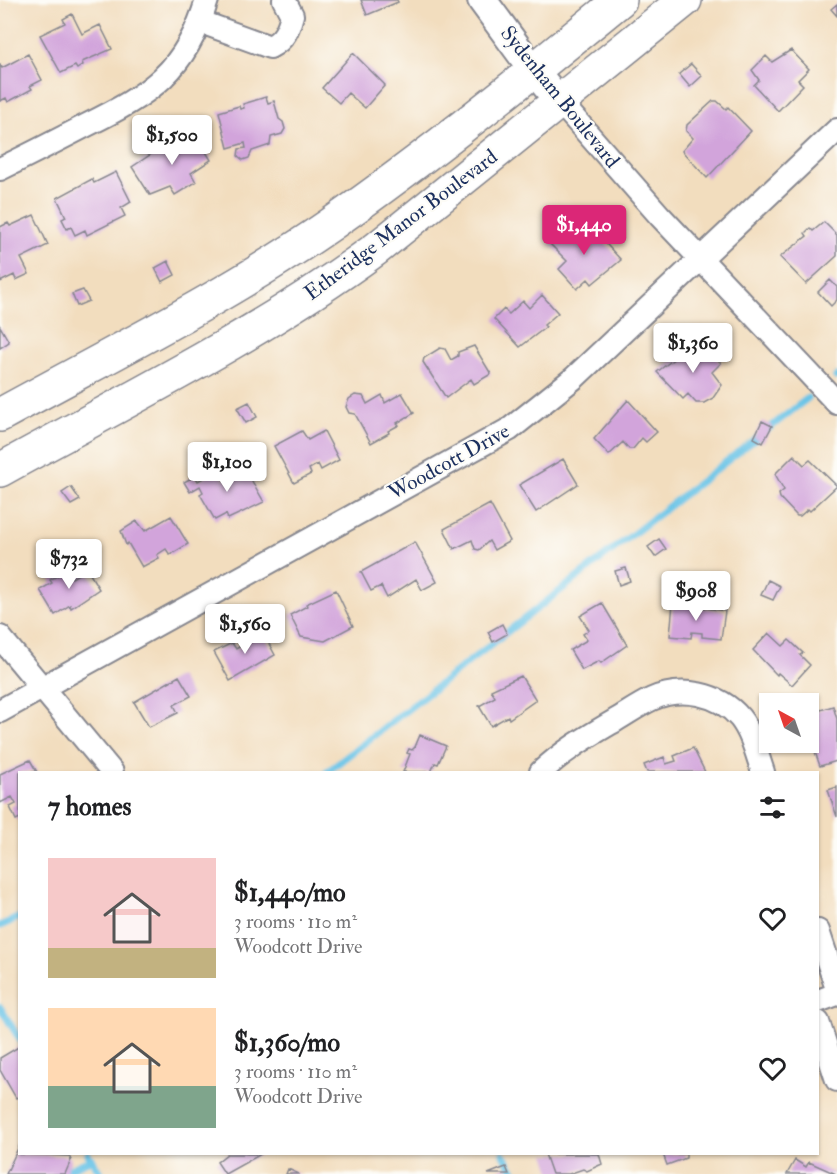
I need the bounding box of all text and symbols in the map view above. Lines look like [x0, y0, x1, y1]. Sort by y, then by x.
street label: Sydenham Boulevard [494, 20, 626, 174]
pin: $1,500 [123, 115, 221, 166]
text: $1,500 [146, 122, 198, 147]
street label: Etheridge Manor Boulevard [299, 143, 504, 307]
pin: $1,440 [535, 205, 633, 256]
text: $1,440 [556, 212, 612, 237]
pin: $1,360 [644, 323, 742, 374]
text: $1,360 [667, 330, 719, 355]
street label: Woodcott Drive [383, 417, 515, 507]
pin: $1,100 [178, 442, 276, 493]
text: $1,100 [202, 449, 252, 474]
pin: $732 [33, 539, 105, 590]
text: $732 [50, 546, 88, 571]
pin: $908 [660, 571, 732, 622]
text: $908 [675, 578, 717, 603]
pin: $1,560 [196, 604, 294, 655]
text: $1,560 [219, 611, 271, 636]
north arrow [759, 693, 819, 753]
map controls [759, 693, 819, 753]
text: 7 homes [48, 791, 131, 823]
icon: filters [756, 791, 789, 824]
text: $1,440/mo [234, 877, 345, 909]
icon: home [96, 882, 168, 954]
icon: heart [756, 902, 789, 935]
text: 3 rooms · 110 m² [234, 909, 357, 934]
text: Woodcott Drive [234, 934, 362, 959]
text: $1,360/mo [234, 1027, 340, 1059]
icon: home [96, 1032, 168, 1104]
icon: heart [756, 1052, 789, 1085]
text: 3 rooms · 110 m² [234, 1059, 357, 1084]
text: Woodcott Drive [234, 1084, 362, 1109]

